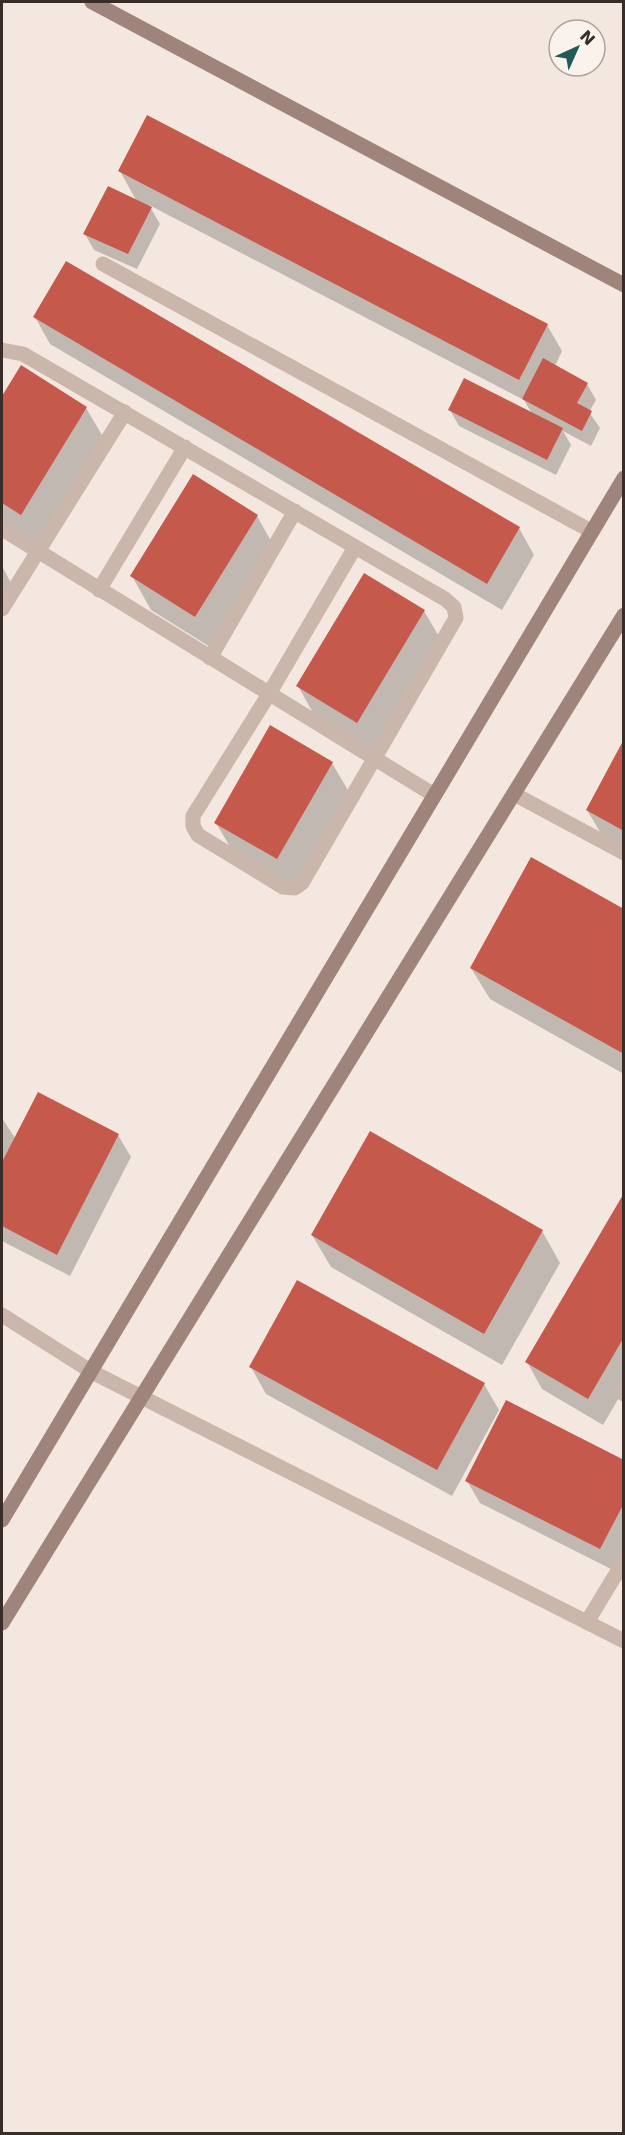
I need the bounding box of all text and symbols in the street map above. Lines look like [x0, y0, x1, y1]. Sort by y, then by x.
north arrow [547, 18, 607, 78]
text: N [576, 26, 599, 49]

